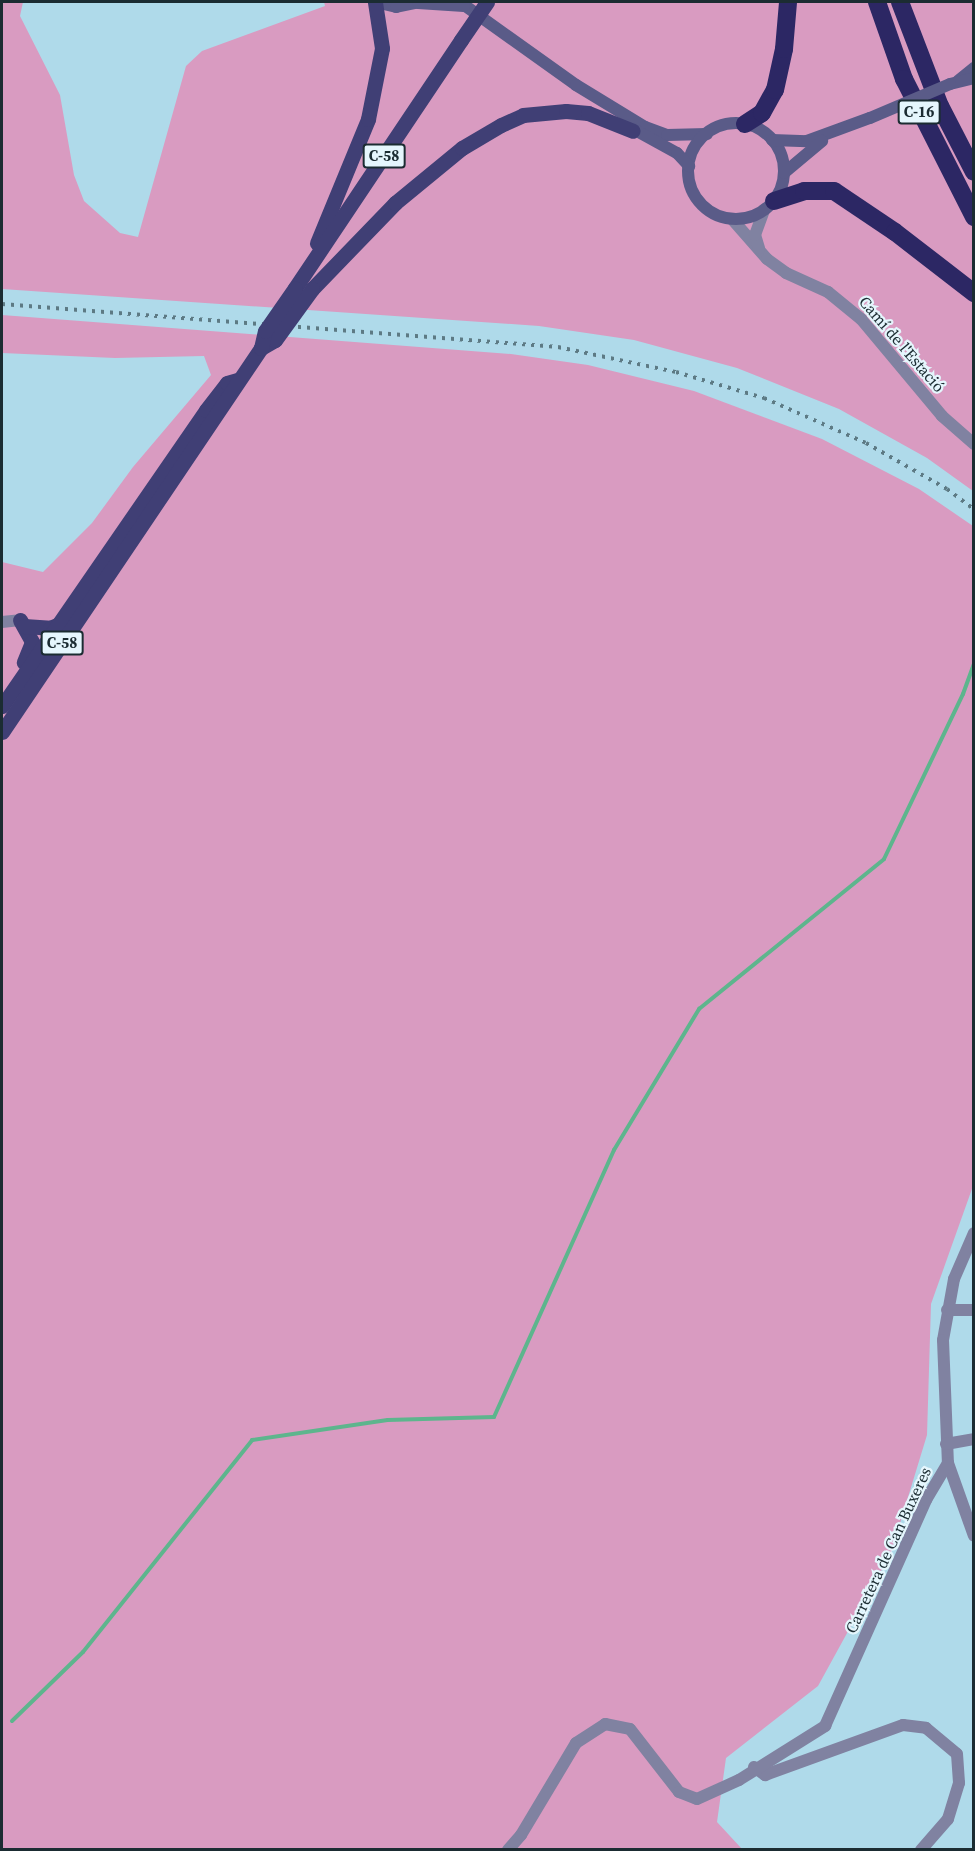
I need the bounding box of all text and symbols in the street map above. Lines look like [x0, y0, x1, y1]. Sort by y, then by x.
road number: C-16 [896, 100, 942, 124]
road number: C-58 [362, 144, 406, 168]
street label: Camí de l'Estació [855, 292, 949, 396]
road number: C-58 [40, 631, 84, 655]
street label: Carretera de Can Buxeres [841, 1464, 935, 1636]

